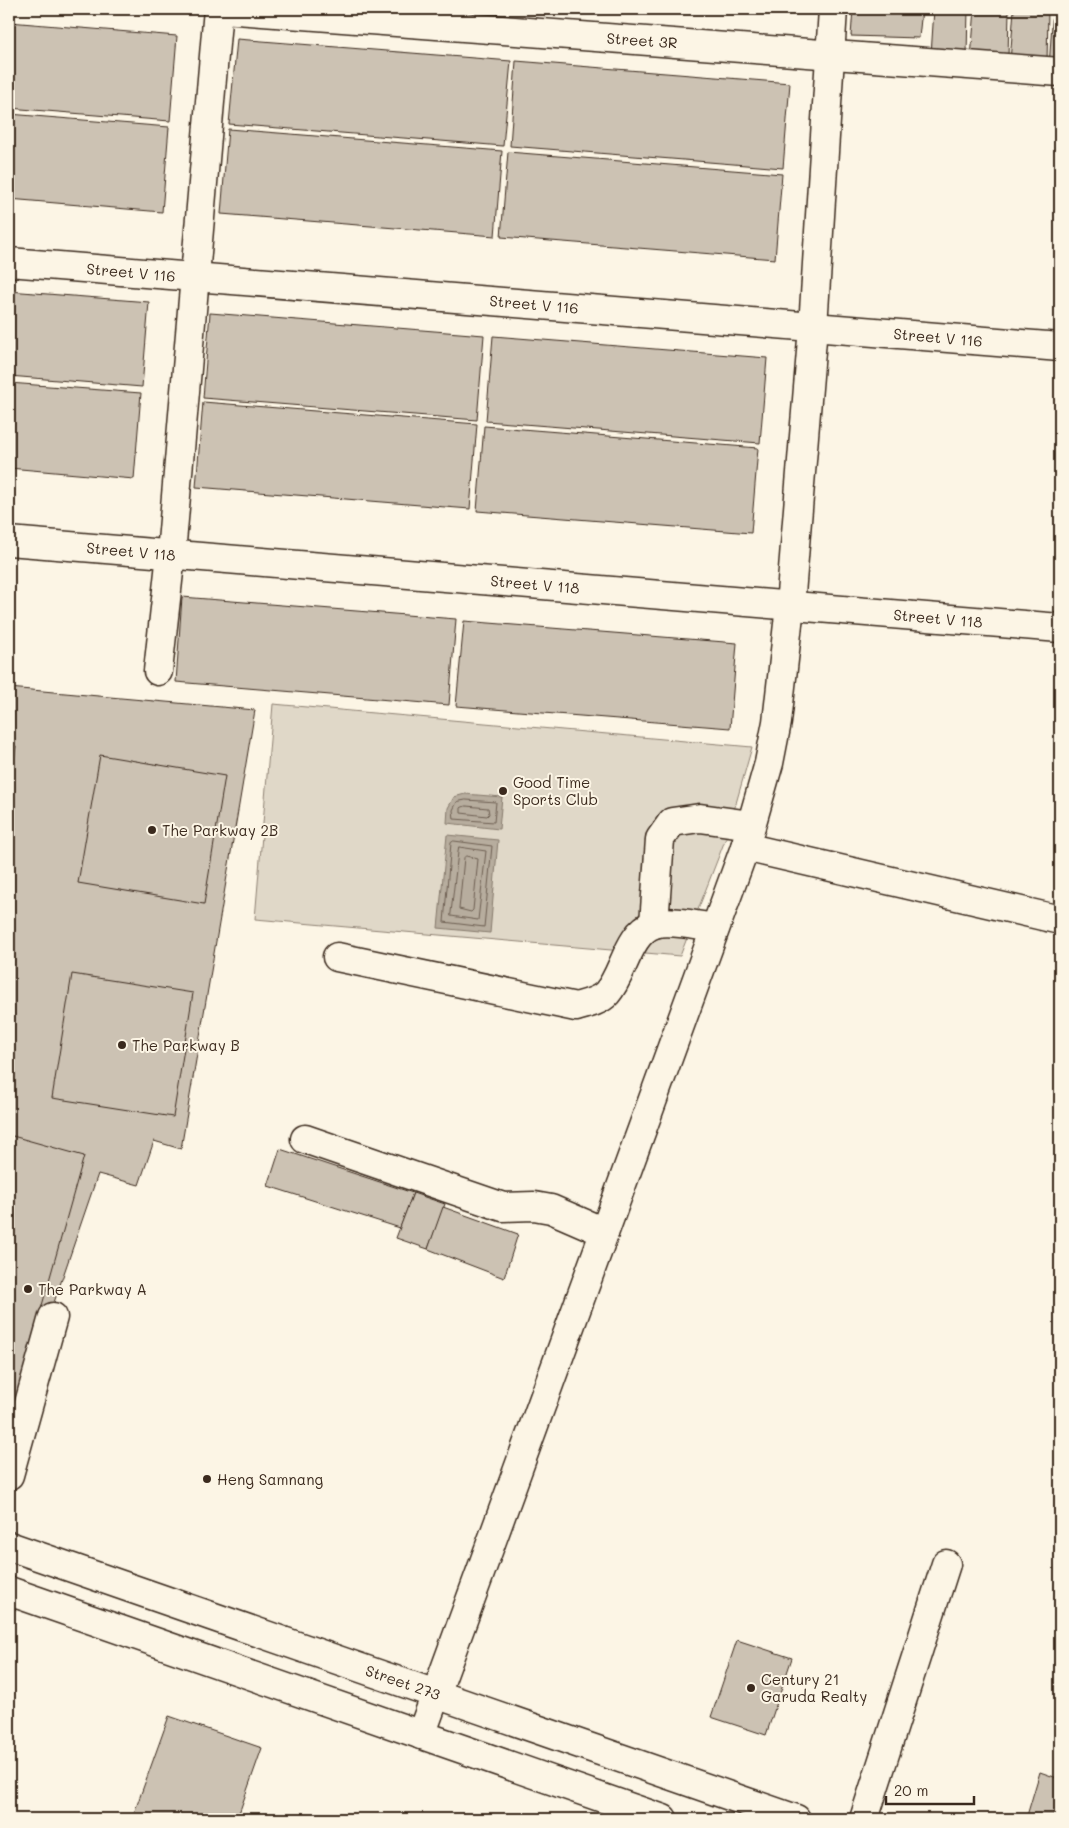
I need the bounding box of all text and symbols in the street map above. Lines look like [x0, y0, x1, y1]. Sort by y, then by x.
street label: Street 3R [606, 28, 678, 52]
street label: Street V 116 [86, 258, 176, 286]
street label: Street V 116 [489, 290, 579, 318]
street label: Street V 116 [893, 323, 983, 351]
street label: Street V 118 [86, 537, 176, 565]
street label: Street V 118 [490, 570, 580, 598]
street label: Street V 118 [893, 604, 983, 632]
place label: Good Time Sports Club [513, 772, 598, 809]
marker: Good Time Sports Club [497, 785, 509, 797]
place label: The Parkway 2B [162, 820, 278, 840]
marker: The Parkway 2B [146, 824, 158, 836]
place label: The Parkway B [132, 1035, 240, 1055]
marker: The Parkway B [116, 1039, 128, 1051]
place label: The Parkway A [38, 1279, 147, 1299]
marker: The Parkway A [22, 1283, 34, 1295]
place label: Heng Samnang [217, 1469, 324, 1489]
marker: Heng Samnang [201, 1473, 213, 1485]
street label: Street 273 [363, 1660, 443, 1704]
place label: Century 21 Garuda Realty [761, 1669, 867, 1706]
marker: Century 21 Garuda Realty [745, 1682, 757, 1694]
scale bar [886, 1773, 974, 1805]
text: 20 m [894, 1780, 928, 1800]

